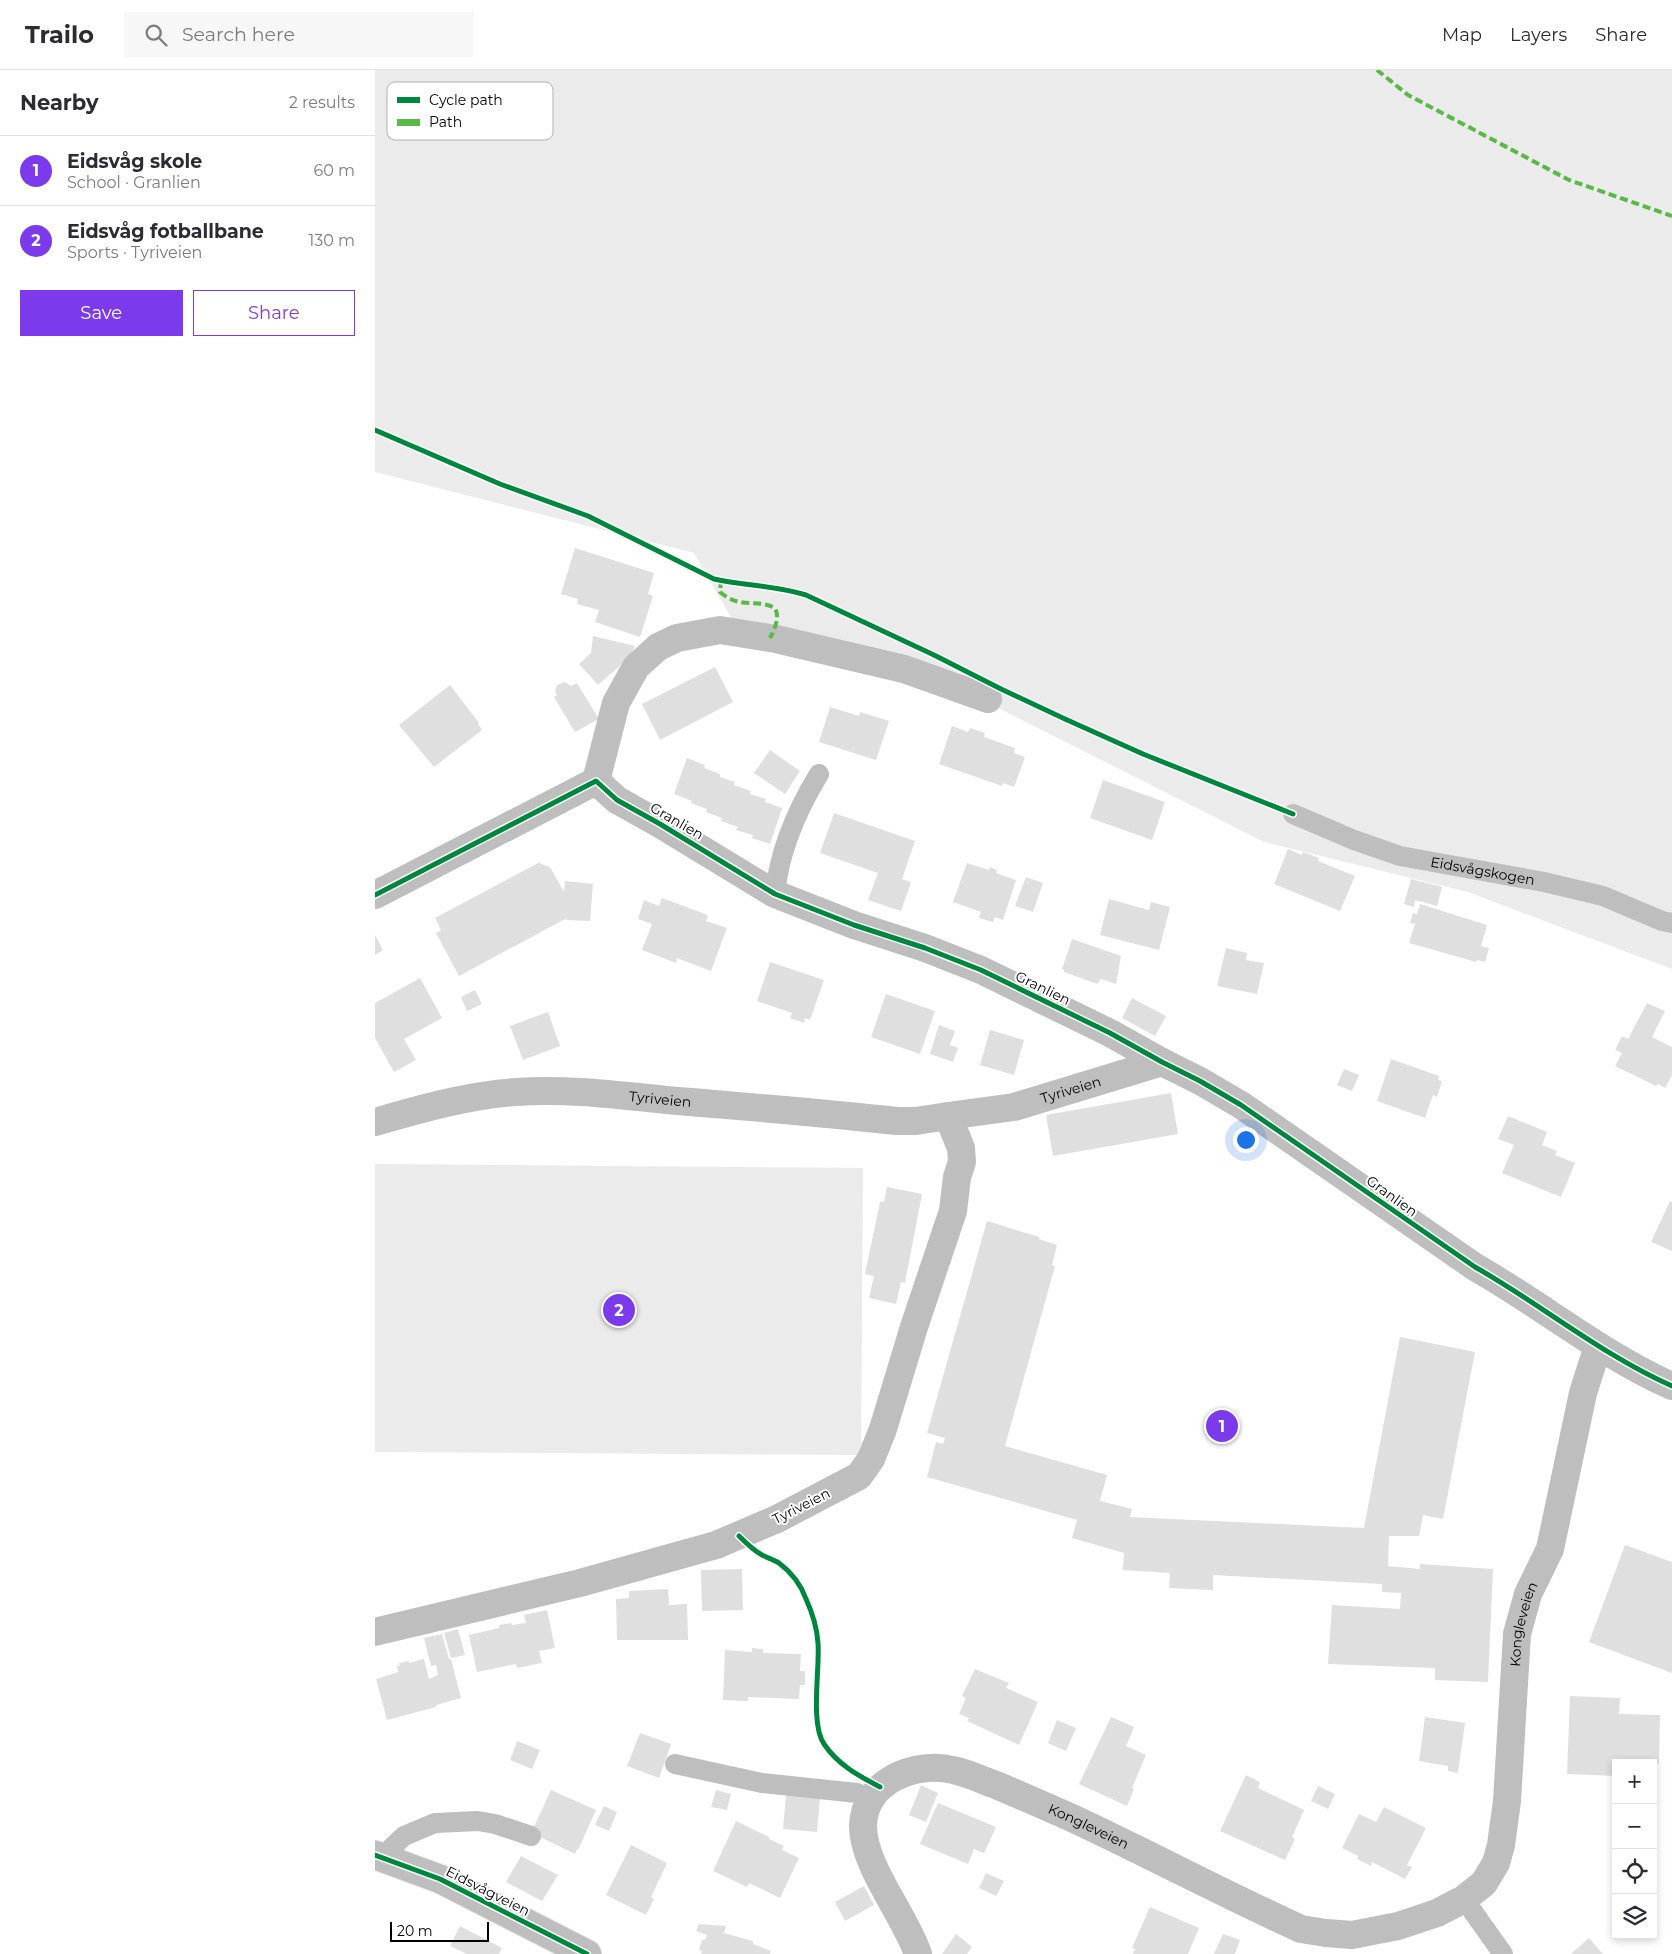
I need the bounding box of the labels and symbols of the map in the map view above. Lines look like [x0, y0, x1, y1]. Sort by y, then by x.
legend [387, 82, 553, 140]
text: Cycle path [429, 91, 503, 109]
text: Path [429, 113, 462, 131]
street label: Granlien [647, 798, 707, 844]
street label: Eidsvågskogen [1429, 853, 1536, 889]
street label: Granlien [1013, 967, 1073, 1009]
street label: Tyriveien [1038, 1072, 1103, 1107]
street label: Tyriveien [628, 1087, 692, 1111]
your location [1233, 1127, 1259, 1153]
street label: Granlien [1363, 1171, 1421, 1221]
pin: 2 [603, 1291, 635, 1329]
pin: 1 [1206, 1407, 1238, 1445]
street label: Tyriveien [769, 1484, 833, 1528]
street label: Kongleveien [1506, 1578, 1542, 1667]
street label: Kongleveien [1045, 1800, 1132, 1853]
street label: Eidsvågveien [443, 1862, 533, 1920]
scale bar [390, 1919, 489, 1942]

